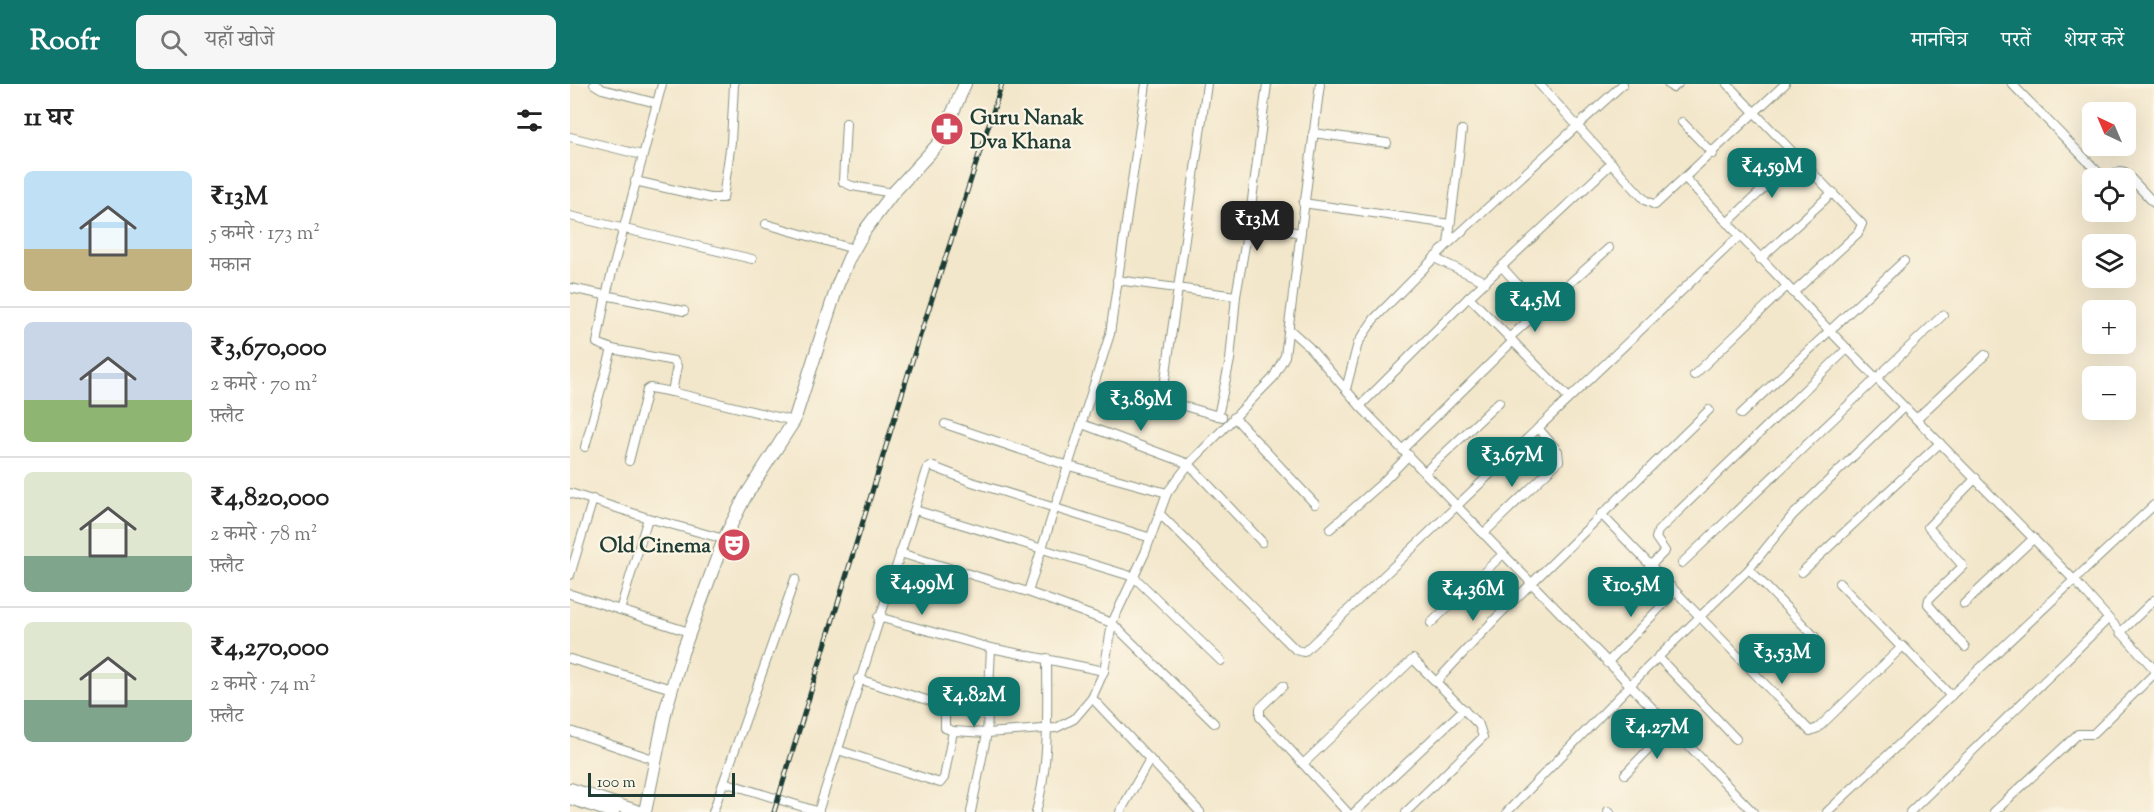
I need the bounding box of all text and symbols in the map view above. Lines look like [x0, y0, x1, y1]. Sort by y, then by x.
search box [136, 15, 556, 69]
text: Roofr [30, 22, 100, 62]
text: यहाँ खोजें [205, 25, 274, 57]
icon: search [157, 26, 190, 59]
text: मानचित्र [1911, 26, 1968, 56]
text: परतें [2001, 26, 2031, 56]
text: शेयर करें [2064, 26, 2124, 56]
text: 11 घर [24, 100, 73, 137]
north arrow [2082, 102, 2136, 156]
map controls [2082, 102, 2136, 420]
icon: filters [513, 104, 546, 137]
place label: Guru Nanak Dva Khana [970, 104, 1084, 158]
pharmacy icon: Guru Nanak Dva Khana [929, 111, 965, 147]
pin: ₹4.59M [1723, 148, 1821, 199]
text: ₹4.59M [1741, 153, 1803, 182]
button: locate [2082, 168, 2136, 222]
text: ₹13M [210, 179, 268, 216]
icon: home [72, 195, 144, 267]
pin: ₹13M [1221, 201, 1293, 252]
text: ₹13M [1235, 206, 1279, 235]
text: 5 कमरे · 173 m² [210, 220, 320, 249]
button: layers [2082, 234, 2136, 288]
text: मकान [210, 252, 251, 281]
pin: ₹4.5M [1493, 282, 1577, 333]
text: ₹4.5M [1509, 287, 1561, 316]
button: + [2082, 300, 2136, 354]
text: ₹3,670,000 [210, 330, 327, 367]
icon: home [72, 346, 144, 418]
button: − [2082, 366, 2136, 420]
text: 2 कमरे · 70 m² [210, 371, 318, 400]
pin: ₹3.89M [1092, 381, 1190, 432]
text: ₹3.89M [1110, 386, 1172, 415]
text: फ़्लैट [210, 403, 243, 432]
pin: ₹3.67M [1463, 437, 1561, 488]
text: ₹3.67M [1481, 442, 1543, 471]
text: ₹4,820,000 [210, 480, 329, 517]
icon: home [72, 496, 144, 568]
text: 2 कमरे · 78 m² [210, 521, 318, 550]
theatre icon: Old Cinema [716, 527, 752, 563]
place label: Old Cinema [599, 532, 711, 562]
text: फ़्लैट [210, 553, 243, 582]
pin: ₹4.99M [873, 565, 971, 616]
pin: ₹10.5M [1582, 567, 1680, 618]
text: ₹4.99M [890, 570, 954, 599]
pin: ₹4.36M [1424, 571, 1522, 622]
text: ₹10.5M [1602, 572, 1660, 601]
text: ₹4.36M [1442, 576, 1504, 605]
text: ₹4,270,000 [210, 630, 329, 667]
pin: ₹3.53M [1733, 634, 1831, 685]
text: ₹3.53M [1753, 639, 1811, 668]
icon: home [72, 646, 144, 718]
text: 2 कमरे · 74 m² [210, 671, 316, 700]
pin: ₹4.82M [925, 677, 1023, 728]
text: ₹4.82M [942, 682, 1006, 711]
text: फ़्लैट [210, 703, 243, 732]
pin: ₹4.27M [1608, 709, 1706, 760]
text: ₹4.27M [1625, 714, 1689, 743]
scale bar [588, 770, 735, 798]
text: 100 m [597, 772, 636, 795]

